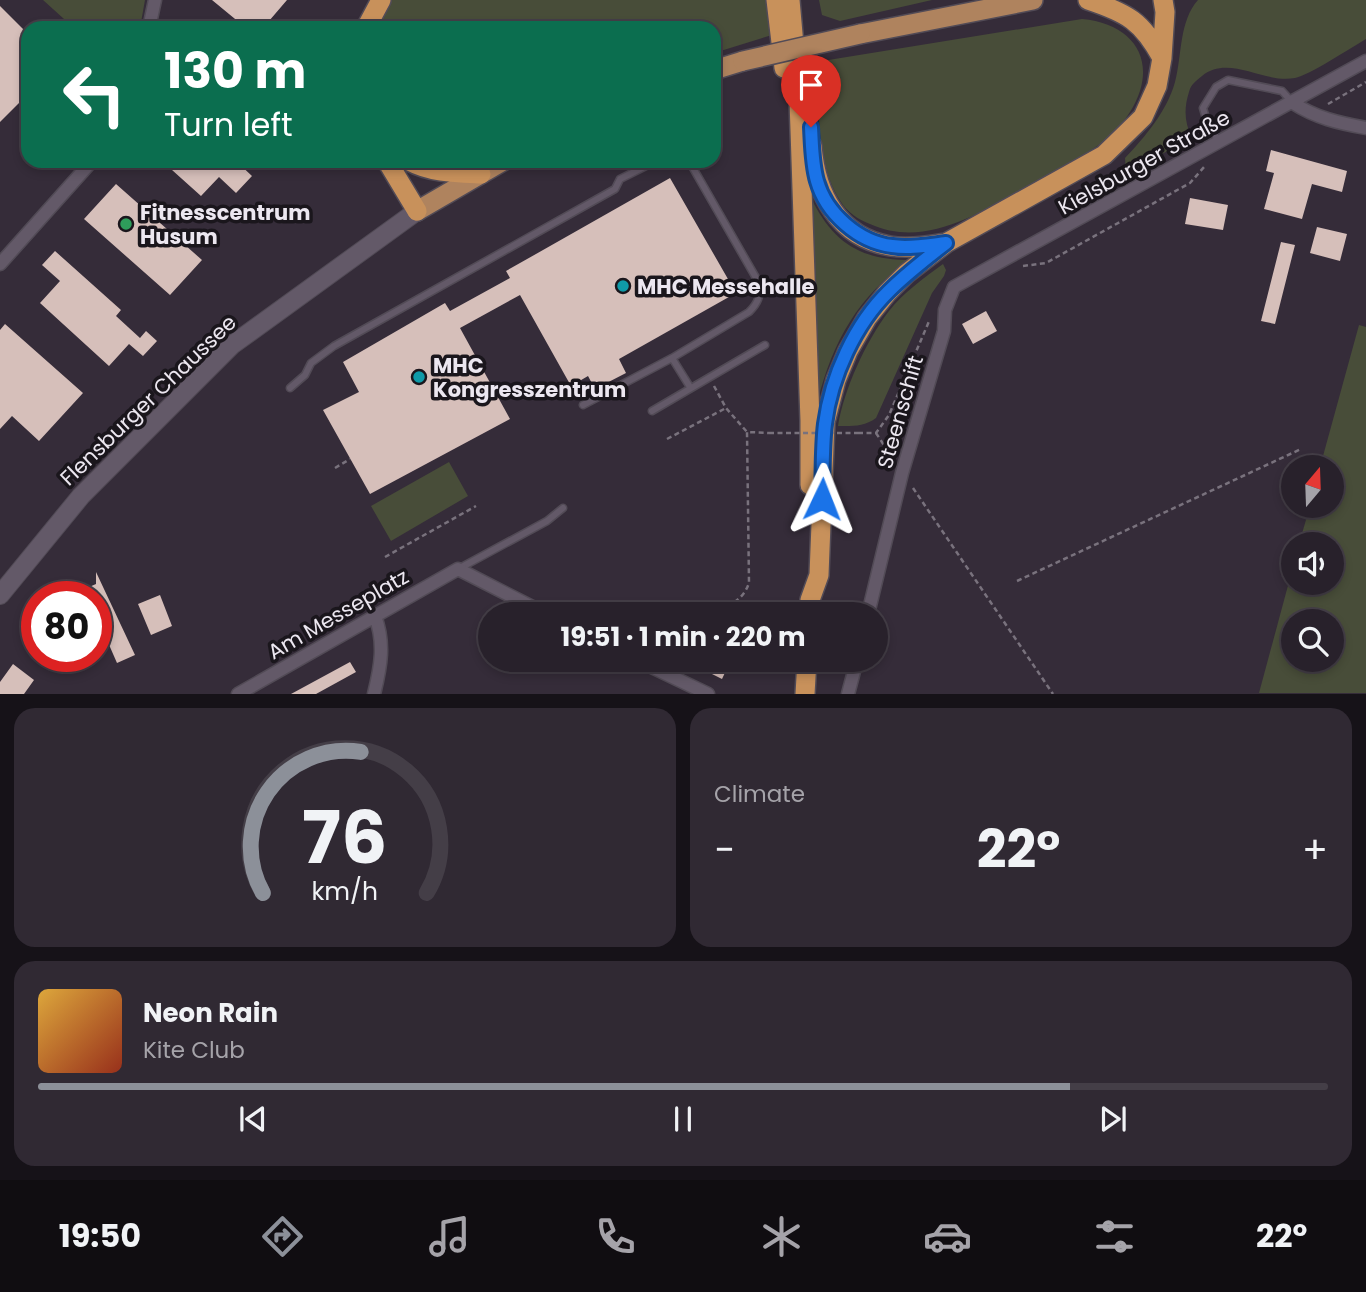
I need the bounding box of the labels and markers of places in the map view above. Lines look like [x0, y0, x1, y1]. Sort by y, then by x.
pin [781, 55, 841, 127]
place label: Fitnesscentrum Husum [140, 198, 310, 251]
marker: Fitnesscentrum Husum [118, 216, 134, 232]
place label: MHC Messehalle [637, 272, 814, 301]
marker: MHC Messehalle [615, 278, 631, 294]
place label: MHC Kongresszentrum [433, 351, 626, 404]
marker: MHC Kongresszentrum [411, 369, 427, 385]

